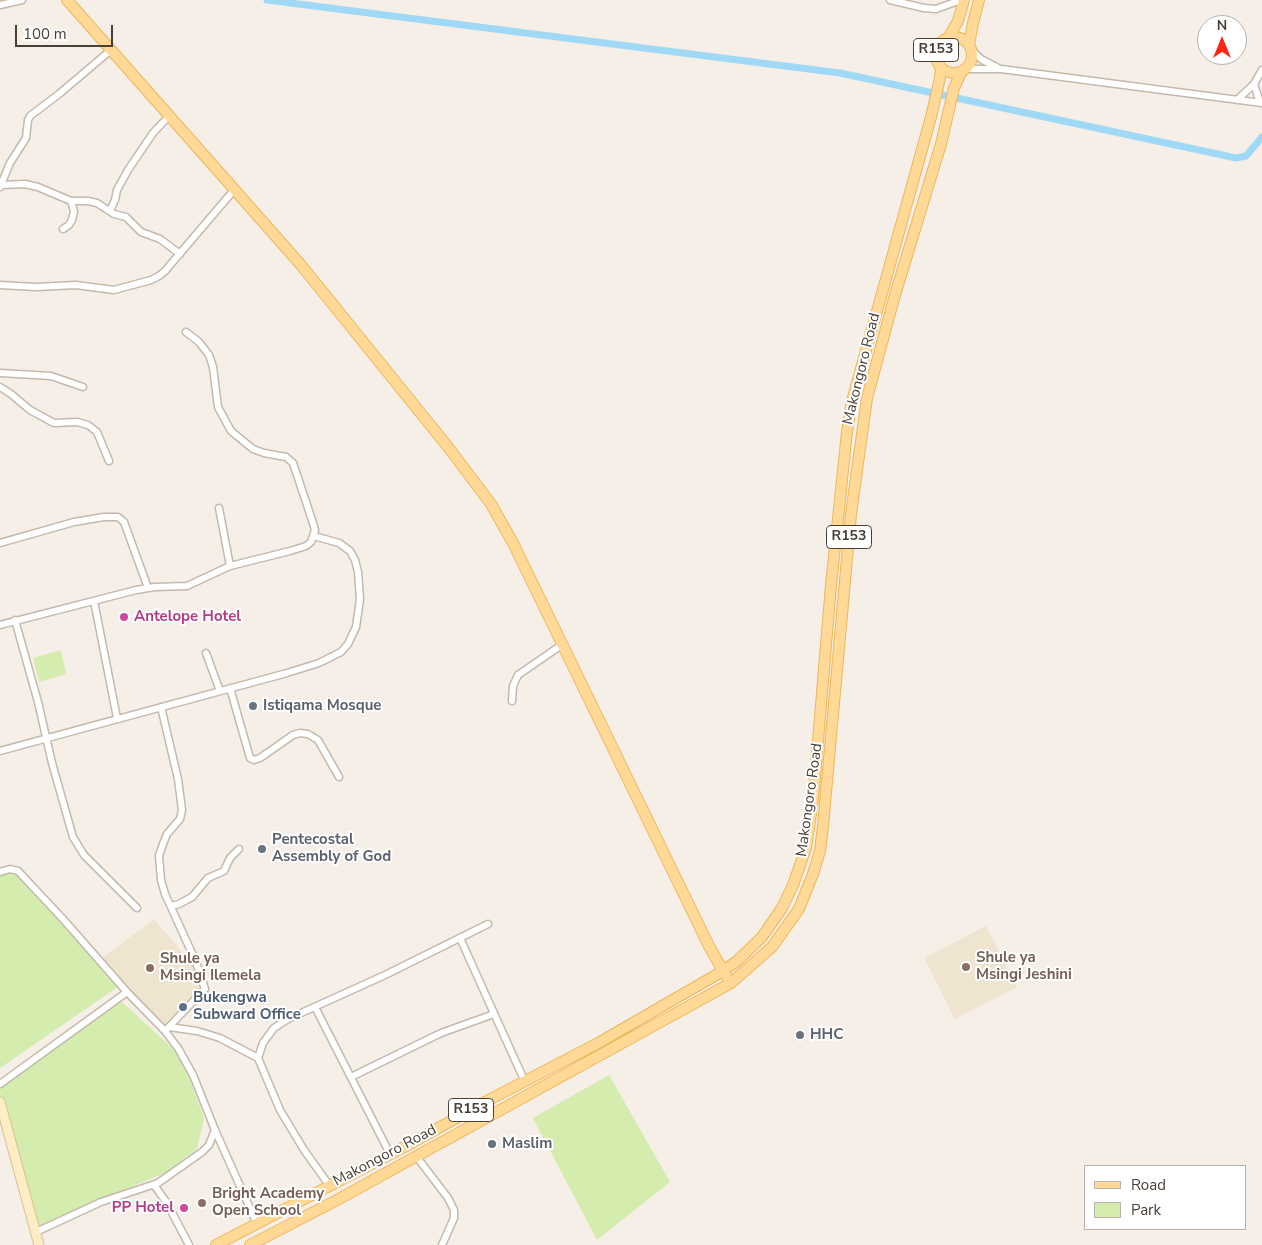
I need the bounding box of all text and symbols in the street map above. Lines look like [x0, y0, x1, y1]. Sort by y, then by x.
scale bar [18, 15, 115, 47]
north arrow [1197, 15, 1247, 65]
text: N [1217, 16, 1227, 35]
text: 100 m [23, 24, 67, 44]
road number: R153 [914, 38, 958, 62]
street label: Makongoro Road [839, 311, 885, 427]
road number: R153 [826, 526, 872, 548]
place label: Antelope Hotel [134, 608, 241, 626]
marker: Antelope Hotel [118, 611, 130, 623]
place label: Istiqama Mosque [263, 697, 381, 715]
marker: Istiqama Mosque [247, 700, 259, 712]
street label: Makongoro Road [793, 742, 827, 858]
place label: Pentecostal Assembly of God [272, 831, 391, 866]
marker: Pentecostal Assembly of God [256, 843, 268, 855]
place label: Shule ya Msingi Jeshini [976, 949, 1072, 984]
place label: Shule ya Msingi Ilemela [160, 950, 261, 985]
marker: Shule ya Msingi Jeshini [960, 961, 972, 973]
marker: Shule ya Msingi Ilemela [144, 962, 156, 974]
place label: Bukengwa Subward Office [193, 989, 301, 1024]
marker: Bukengwa Subward Office [177, 1001, 189, 1013]
place label: HHC [810, 1026, 843, 1044]
marker: HHC [794, 1029, 806, 1041]
road number: R153 [448, 1098, 494, 1122]
street label: Makongoro Road [330, 1121, 440, 1191]
place label: Maslim [502, 1135, 552, 1153]
marker: Maslim [486, 1138, 498, 1150]
legend [1084, 1165, 1247, 1230]
text: Road [1131, 1175, 1166, 1195]
place label: Bright Academy Open School [212, 1185, 324, 1220]
marker: Bright Academy Open School [196, 1197, 208, 1209]
place label: PP Hotel [112, 1199, 174, 1217]
text: Park [1131, 1200, 1161, 1220]
marker: PP Hotel [178, 1202, 190, 1214]

